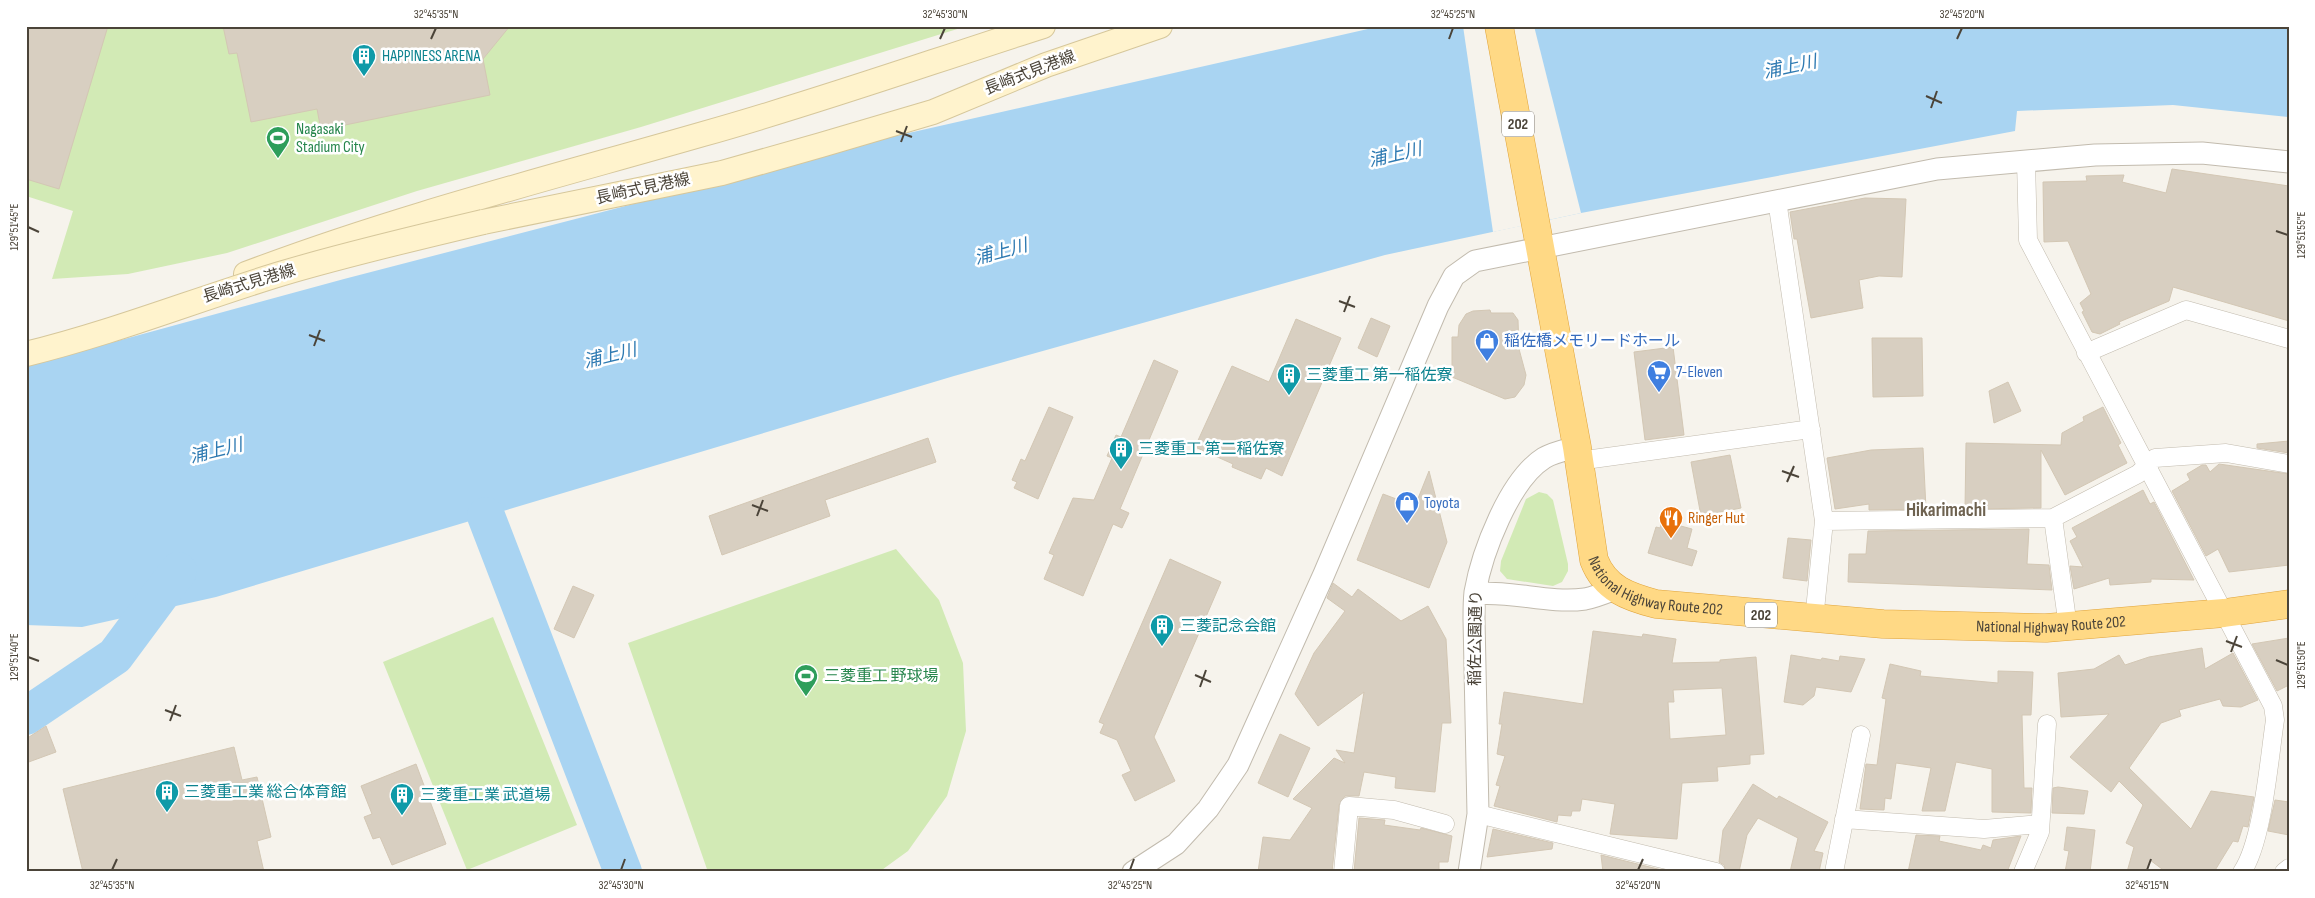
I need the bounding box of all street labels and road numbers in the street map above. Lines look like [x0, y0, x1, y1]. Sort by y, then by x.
street label: 長崎式見港線 [982, 47, 1078, 99]
road number: 202 [1502, 112, 1534, 136]
street label: 長崎式見港線 [594, 170, 692, 208]
street label: 長崎式見港線 [200, 261, 298, 307]
street label: National Highway Route 202 [1584, 553, 1724, 619]
street label: 稲佐公園通り [1466, 590, 1486, 686]
road number: 202 [1745, 602, 1777, 628]
street label: National Highway Route 202 [1976, 612, 2127, 638]

